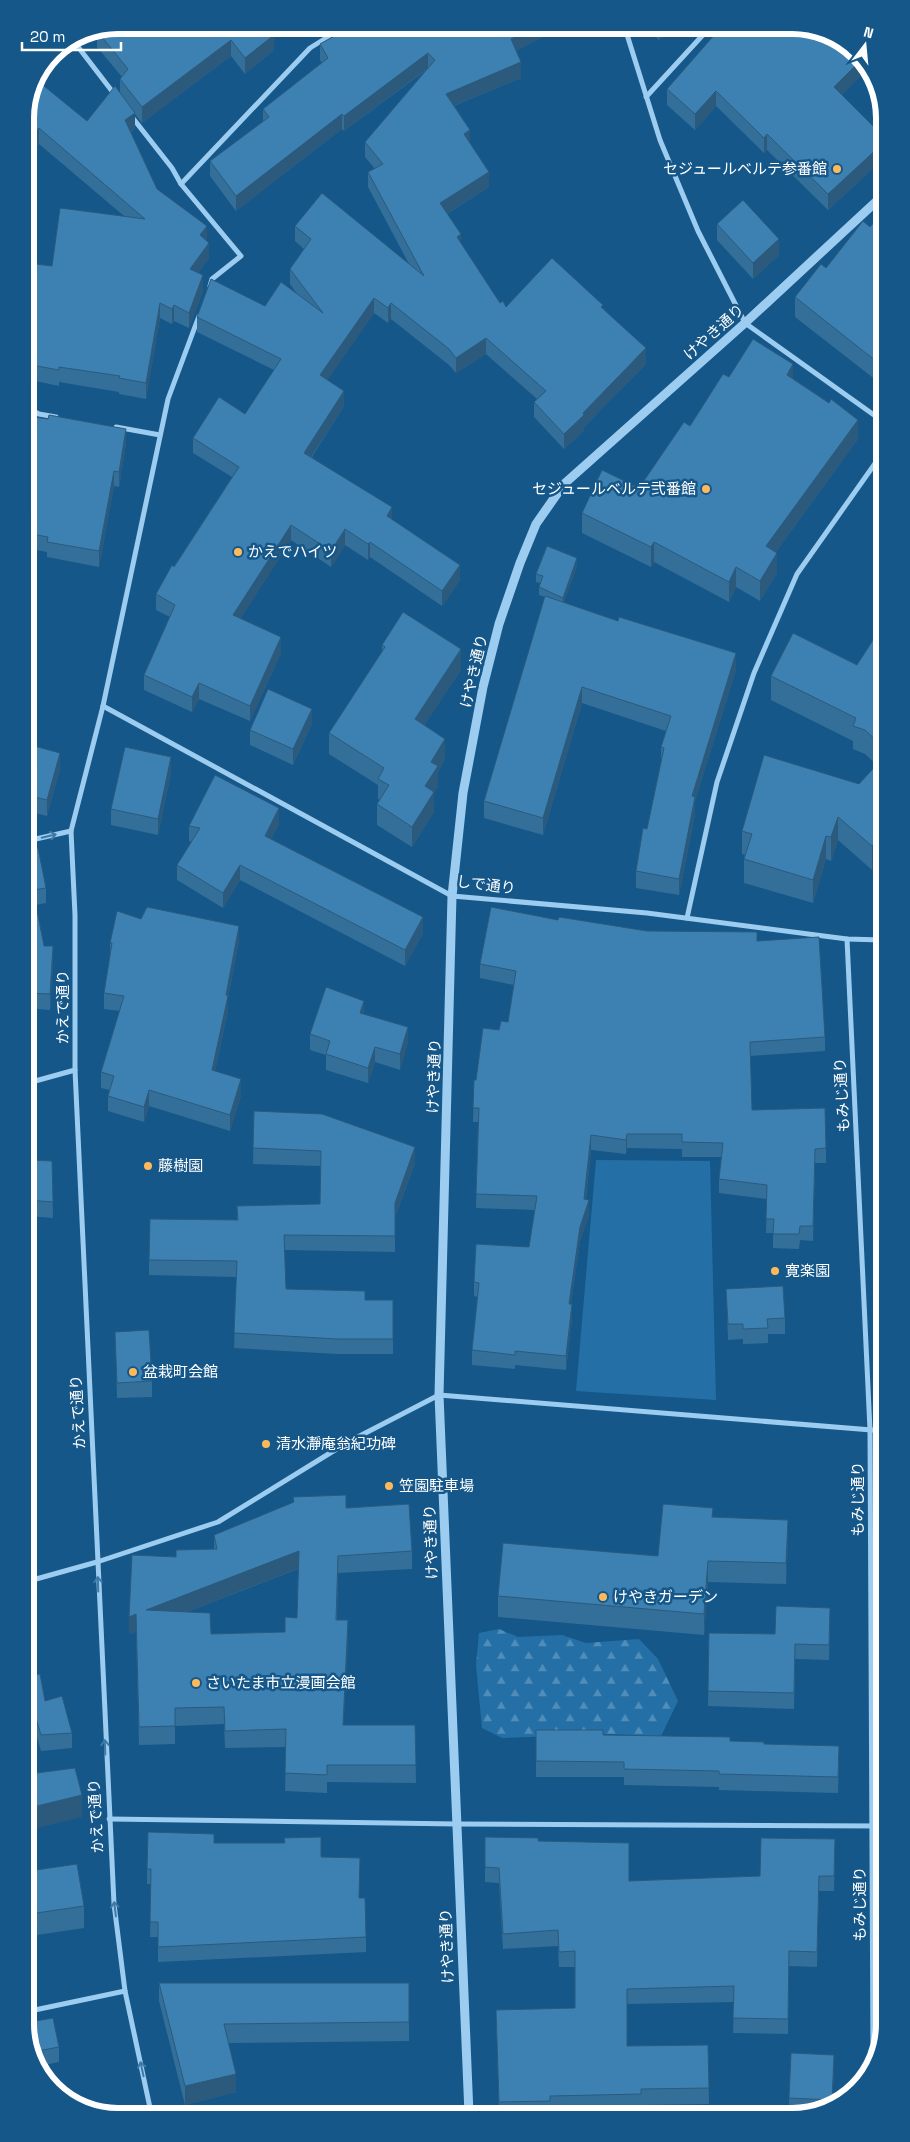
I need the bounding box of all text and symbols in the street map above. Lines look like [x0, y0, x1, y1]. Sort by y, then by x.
scale bar [22, 20, 121, 52]
north arrow [840, 20, 890, 70]
text: N [862, 23, 876, 42]
text: 20 m [30, 27, 65, 46]
place label: セジュールベルテ参番館 [663, 159, 827, 178]
marker: セジュールベルテ参番館 [831, 163, 843, 175]
street label: けやき通り [679, 299, 748, 364]
place label: セジュールベルテ弐番館 [532, 479, 696, 498]
marker: セジュールベルテ弐番館 [700, 483, 712, 495]
place label: かえでハイツ [248, 542, 337, 561]
marker: かえでハイツ [232, 546, 244, 558]
street label: けやき通り [456, 632, 491, 710]
one-way arrow [41, 831, 57, 840]
street label: しで通り [455, 871, 517, 898]
street label: かえで通り [53, 970, 72, 1044]
street label: けやき通り [423, 1038, 444, 1114]
street label: もみじ通り [830, 1057, 853, 1133]
place label: 藤樹園 [158, 1156, 203, 1175]
marker: 藤樹園 [142, 1160, 154, 1172]
place label: 寛楽園 [785, 1261, 830, 1280]
marker: 寛楽園 [769, 1265, 781, 1277]
place label: 盆栽町会館 [143, 1362, 218, 1381]
marker: 盆栽町会館 [127, 1366, 139, 1378]
street label: かえで通り [66, 1374, 89, 1450]
place label: 清水瀞庵翁紀功碑 [276, 1434, 396, 1453]
marker: 清水瀞庵翁紀功碑 [260, 1438, 272, 1450]
street label: もみじ通り [848, 1461, 867, 1537]
place label: 笠園駐車場 [399, 1476, 474, 1495]
marker: 笠園駐車場 [383, 1480, 395, 1492]
street label: けやき通り [420, 1504, 441, 1580]
one-way arrow [94, 1577, 103, 1593]
place label: けやきガーデン [613, 1587, 718, 1606]
marker: けやきガーデン [597, 1591, 609, 1603]
place label: さいたま市立漫画会館 [206, 1673, 356, 1692]
marker: さいたま市立漫画会館 [190, 1677, 202, 1689]
one-way arrow [101, 1739, 110, 1755]
street label: かえで通り [84, 1778, 107, 1854]
street label: もみじ通り [850, 1866, 869, 1942]
one-way arrow [109, 1901, 119, 1917]
street label: けやき通り [436, 1908, 457, 1984]
one-way arrow [136, 2061, 146, 2077]

